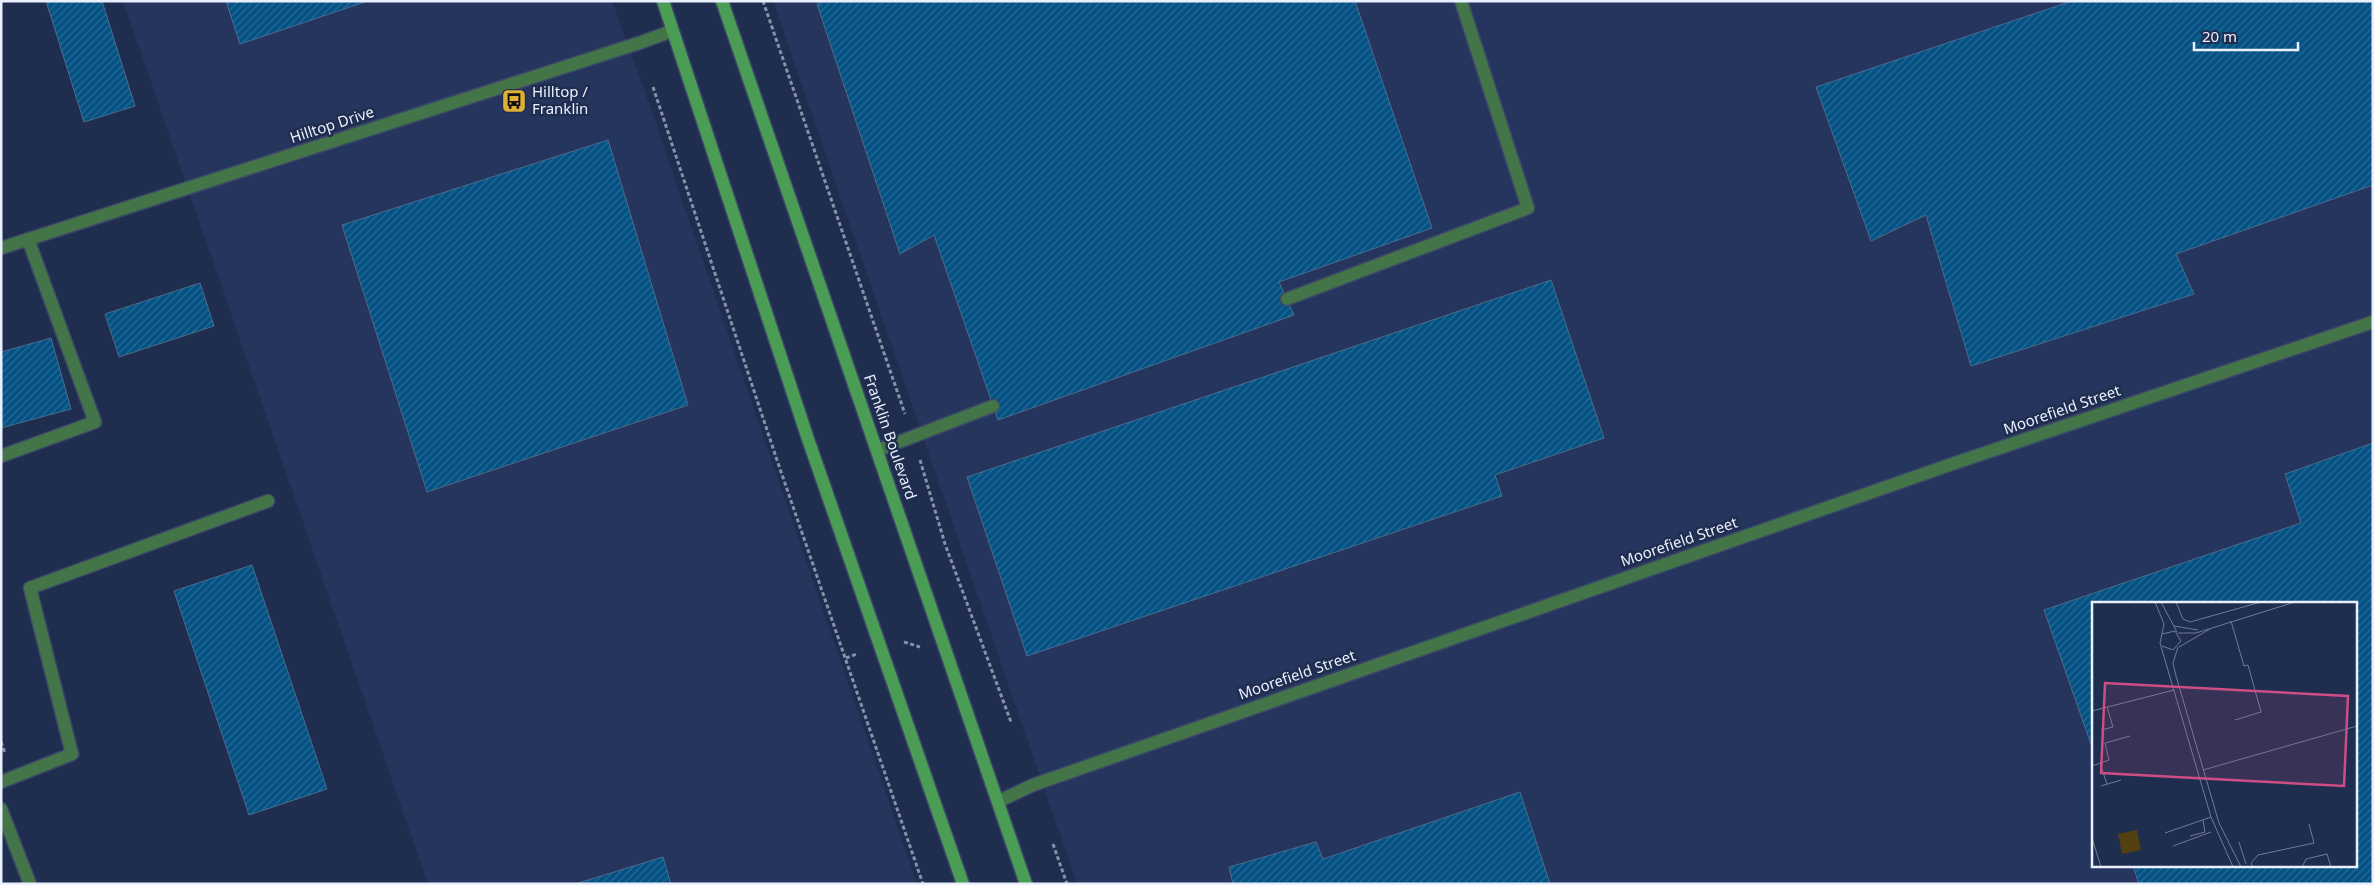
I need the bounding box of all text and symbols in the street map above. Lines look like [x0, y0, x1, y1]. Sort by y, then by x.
scale bar [2194, 20, 2298, 52]
text: 20 m [2202, 26, 2237, 46]
place label: Hilltop / Franklin [532, 81, 588, 118]
bus stop icon: Hilltop / Franklin [501, 88, 527, 114]
street label: Hilltop Drive [287, 101, 376, 147]
street label: Franklin Boulevard [860, 371, 922, 502]
street label: Moorefield Street [2001, 379, 2123, 438]
street label: Moorefield Street [1618, 511, 1740, 570]
inset map [2092, 602, 2356, 868]
street label: Moorefield Street [1236, 644, 1358, 703]

